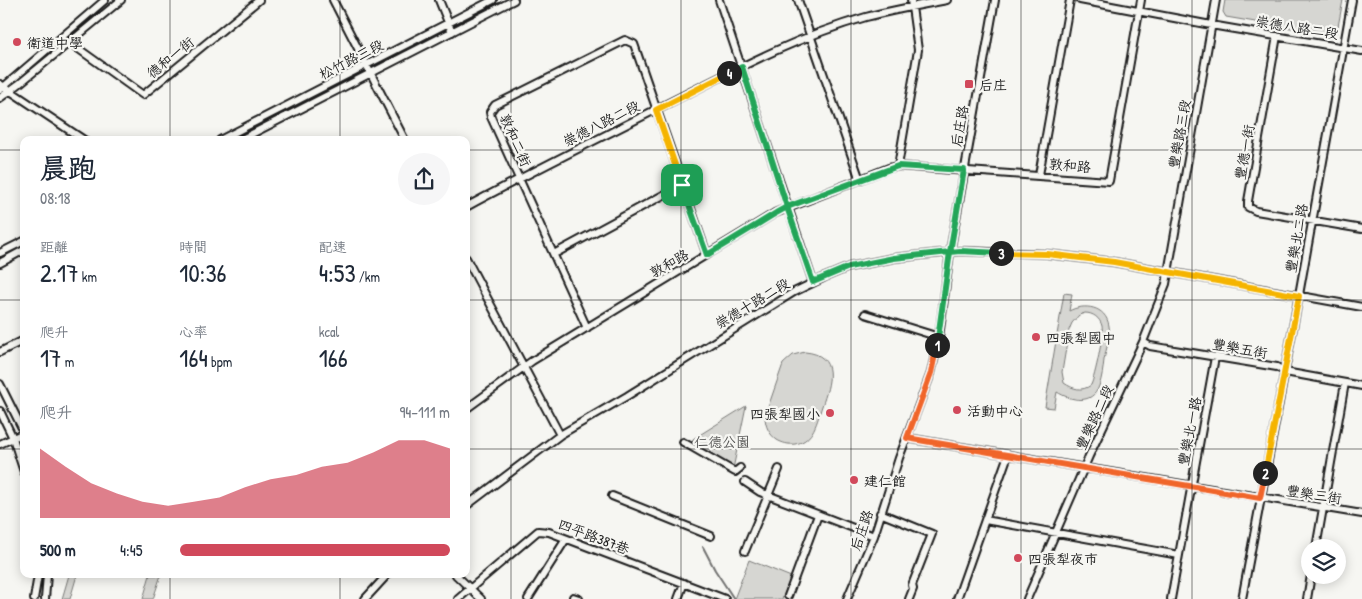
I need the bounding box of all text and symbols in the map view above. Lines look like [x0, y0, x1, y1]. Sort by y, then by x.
street label: 崇德八路二段 [1254, 11, 1340, 43]
street label: 德和一街 [142, 32, 198, 82]
place label: 衛道中學 [27, 33, 83, 52]
street label: 松竹路三段 [316, 35, 386, 83]
marker: 衛道中學 [11, 36, 23, 48]
pin: 4 [716, 60, 742, 86]
text: 4 [727, 64, 732, 83]
place label: 后庄 [979, 75, 1007, 94]
marker: 后庄 [963, 78, 975, 90]
street label: 崇德八路二段 [559, 95, 643, 151]
street label: 豐樂路三段 [1164, 98, 1194, 170]
street label: 后庄路 [946, 104, 972, 148]
street label: 敦和二街 [496, 111, 536, 169]
street label: 豐德一街 [1230, 123, 1258, 181]
text: 晨跑 [40, 149, 96, 187]
button: share [398, 153, 450, 205]
street label: 敦和路 [1048, 154, 1092, 176]
pin [661, 164, 703, 206]
icon: arrive [668, 171, 696, 199]
text: 08:18 [40, 187, 71, 209]
street label: 豐樂北二路 [1281, 202, 1311, 274]
text: 距離 [40, 237, 68, 256]
text: 時間 [179, 237, 207, 256]
text: 配速 [319, 237, 347, 256]
pin: 3 [988, 240, 1014, 266]
street label: 敦和路 [646, 244, 692, 282]
text: 3 [998, 244, 1005, 263]
text: 2.17 [40, 256, 79, 290]
text: 10:36 [179, 256, 227, 290]
text: 4:53 [319, 256, 356, 290]
text: km [79, 267, 97, 286]
text: /km [356, 267, 380, 286]
street label: 崇德十路二段 [711, 273, 793, 333]
text: 爬升 [40, 322, 68, 341]
text: 心率 [179, 322, 207, 341]
text: kcal [319, 322, 339, 341]
place label: 四張犁國中 [1046, 328, 1116, 347]
marker: 四張犁國中 [1030, 331, 1042, 343]
pin: 1 [924, 332, 950, 358]
street label: 豐樂五街 [1211, 334, 1269, 362]
text: 1 [935, 336, 940, 355]
text: 17 [40, 341, 61, 375]
text: 164 [179, 341, 208, 375]
text: 166 [319, 341, 348, 375]
text: m [61, 352, 74, 371]
text: bpm [208, 352, 232, 371]
street label: 豐樂路二段 [1071, 381, 1117, 453]
street label: 豐樂北一路 [1173, 395, 1205, 467]
text: 爬升 [40, 401, 72, 423]
text: 94–111 m [399, 401, 450, 423]
place label: 活動中心 [967, 401, 1023, 420]
place label: 四張犁國小 [750, 404, 820, 423]
marker: 活動中心 [951, 404, 963, 416]
marker: 四張犁國小 [824, 407, 836, 419]
park label: 仁德公園 [694, 432, 750, 451]
pin: 2 [1252, 460, 1278, 486]
text: 2 [1262, 464, 1269, 483]
place label: 建仁館 [864, 471, 906, 490]
marker: 建仁館 [848, 474, 860, 486]
street label: 豐樂三街 [1285, 480, 1343, 508]
street label: 后庄路 [845, 507, 877, 553]
street label: 四平路387巷 [555, 514, 633, 559]
text: 500 m [40, 539, 76, 561]
text: 4:45 [120, 539, 142, 561]
map controls [1301, 539, 1346, 584]
button: layers [1301, 539, 1346, 584]
place label: 四張犁夜市 [1028, 549, 1098, 568]
marker: 四張犁夜市 [1012, 552, 1024, 564]

